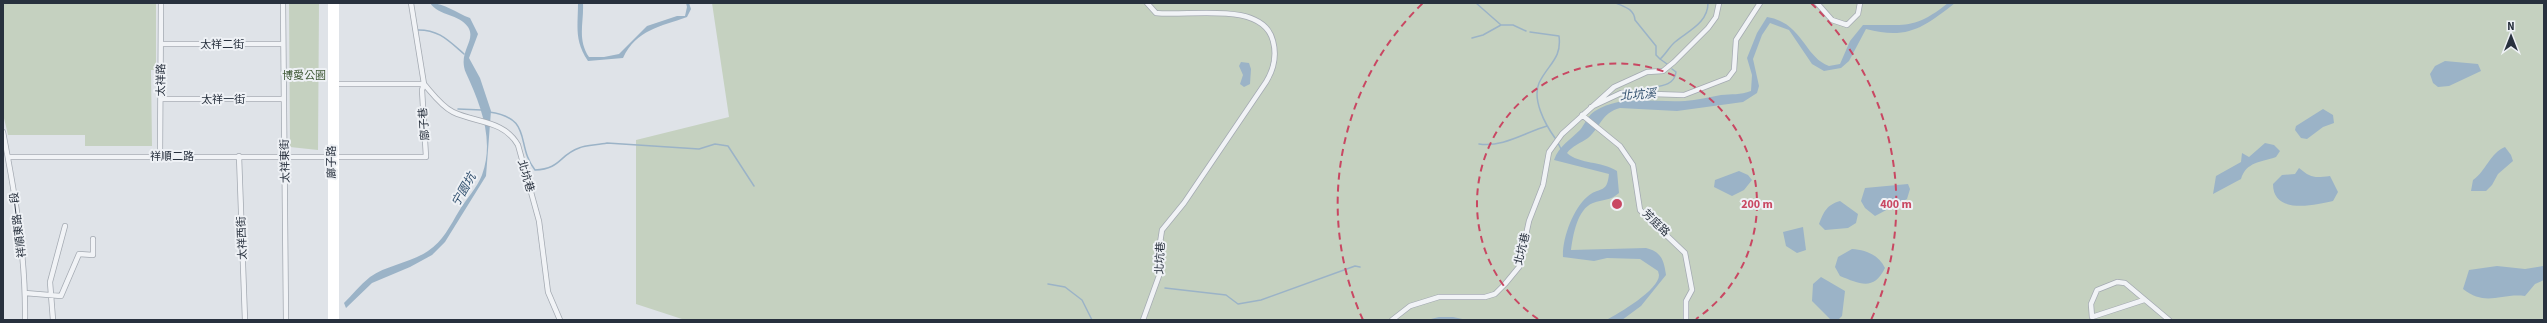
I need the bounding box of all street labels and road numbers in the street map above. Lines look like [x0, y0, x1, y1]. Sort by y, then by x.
street label: 太祥二街 [200, 37, 244, 52]
street label: 太祥路 [153, 63, 169, 97]
street label: 太祥一街 [201, 92, 245, 107]
street label: 廍子巷 [415, 107, 433, 141]
street label: 太祥東街 [277, 139, 293, 183]
street label: 廍子路 [324, 146, 339, 179]
street label: 祥順二路 [150, 149, 194, 164]
street label: 北坑巷 [514, 158, 538, 194]
street label: 祥順東路一段 [7, 191, 29, 259]
street label: 芳庭路 [1639, 206, 1673, 240]
street label: 太祥西街 [234, 216, 250, 260]
street label: 北坑巷 [1511, 231, 1533, 267]
street label: 北坑巷 [1152, 241, 1168, 275]

